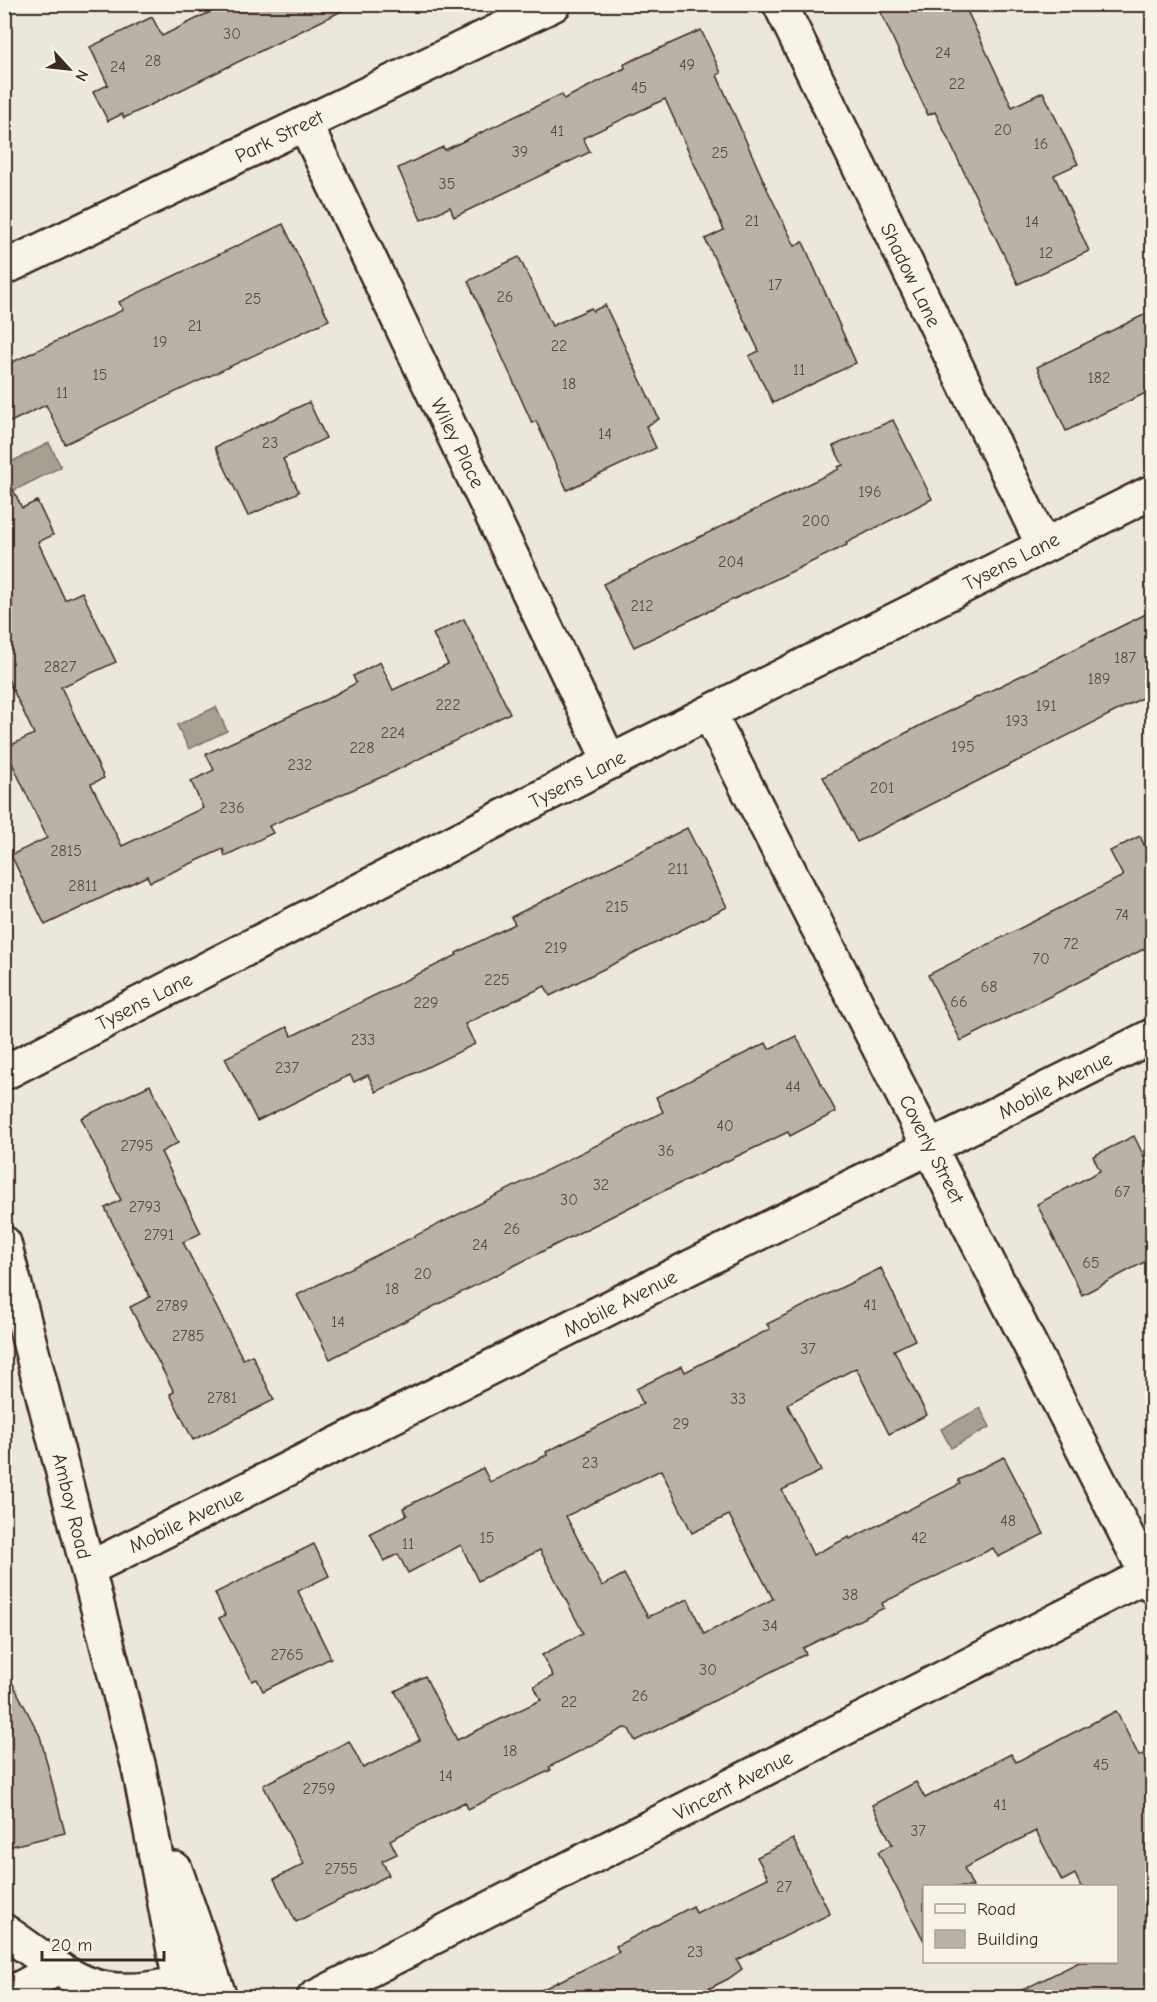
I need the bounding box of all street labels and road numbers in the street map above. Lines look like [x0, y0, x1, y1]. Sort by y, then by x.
street label: Park Street [231, 105, 328, 168]
street label: Shadow Lane [875, 219, 946, 331]
street label: Wiley Place [426, 394, 489, 492]
street label: Tysens Lane [959, 527, 1063, 595]
street label: Tysens Lane [525, 745, 629, 813]
street label: Tysens Lane [92, 967, 196, 1035]
street label: Mobile Avenue [995, 1047, 1116, 1124]
street label: Coverly Street [894, 1091, 969, 1208]
street label: Mobile Avenue [560, 1265, 681, 1342]
street label: Amboy Road [47, 1451, 96, 1561]
street label: Mobile Avenue [125, 1483, 247, 1558]
street label: Vincent Avenue [670, 1746, 797, 1825]

